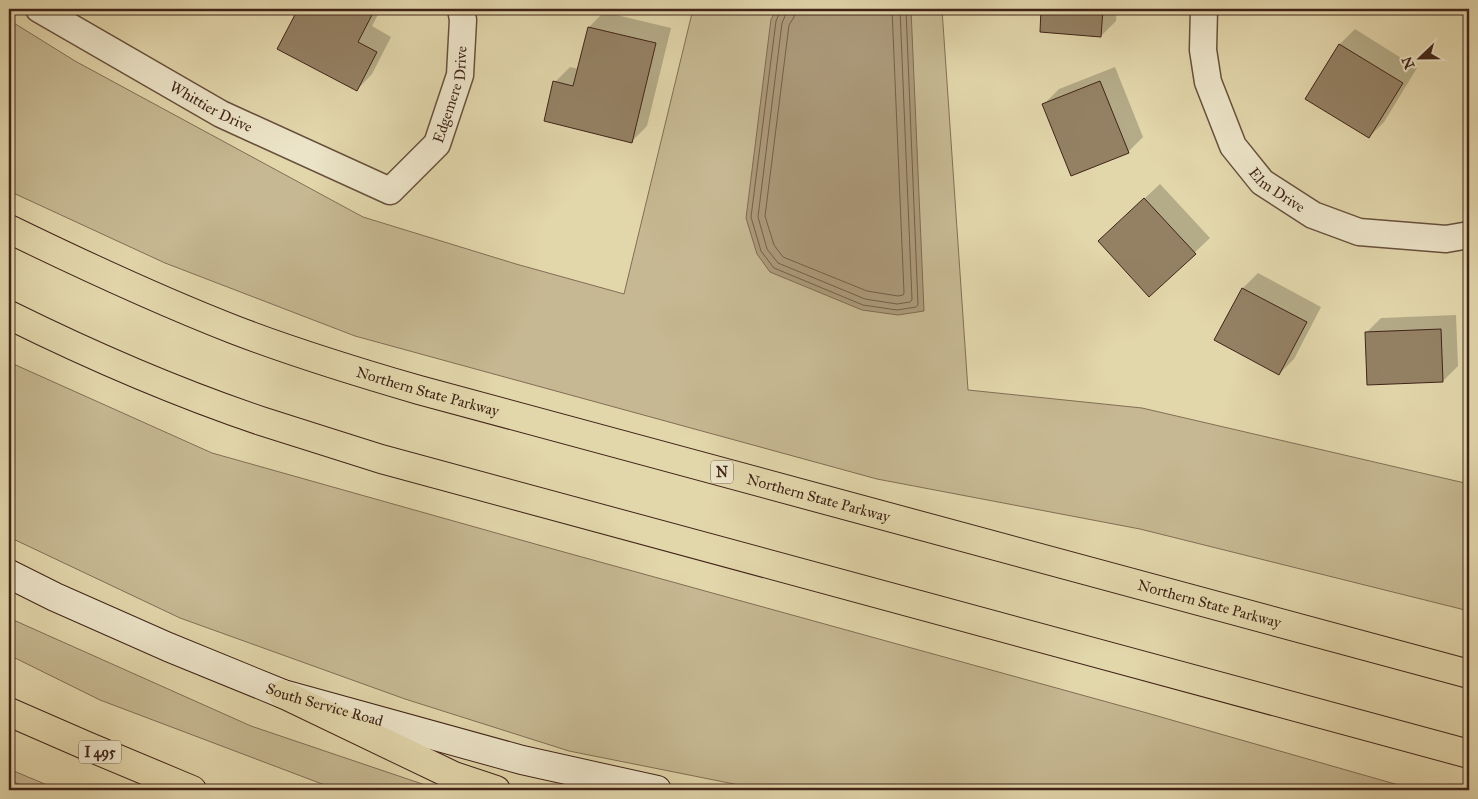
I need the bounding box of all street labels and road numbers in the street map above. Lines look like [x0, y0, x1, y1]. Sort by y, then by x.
street label: Edgemere Drive [429, 46, 471, 145]
street label: Whittier Drive [166, 77, 255, 136]
street label: Elm Drive [1245, 164, 1308, 216]
street label: Northern State Parkway [354, 363, 502, 421]
road number: N [711, 461, 733, 484]
street label: Northern State Parkway [745, 470, 893, 526]
street label: Northern State Parkway [1136, 576, 1284, 632]
street label: South Service Road [263, 679, 385, 730]
road number: I 495 [79, 740, 121, 764]

